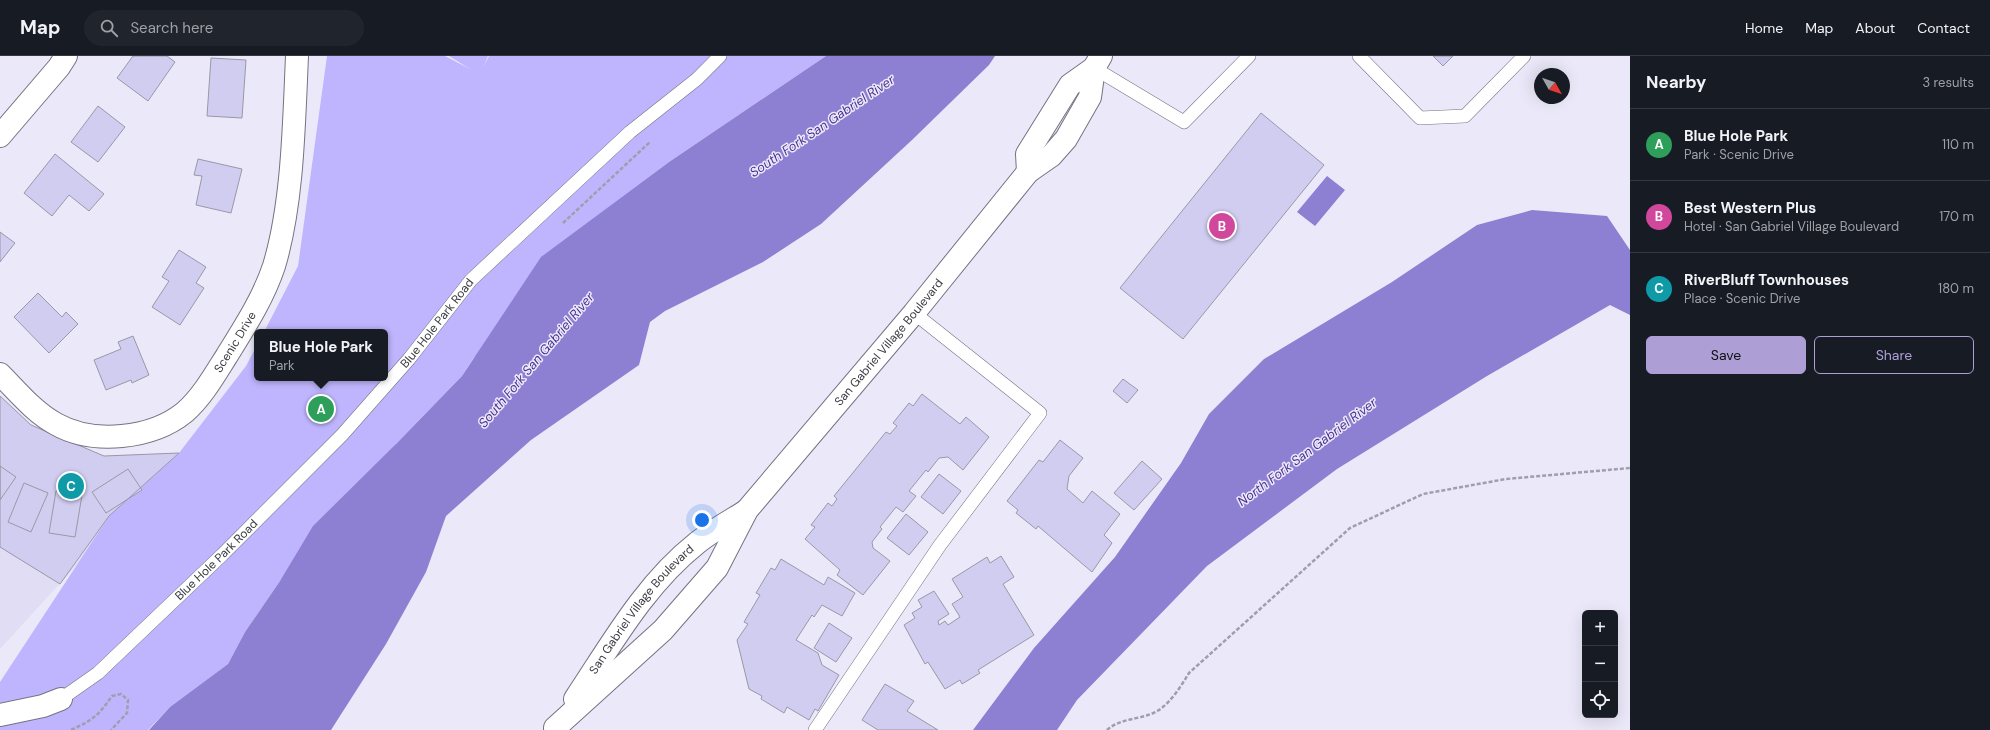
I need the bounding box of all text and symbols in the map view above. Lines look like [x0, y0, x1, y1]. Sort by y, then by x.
search box [84, 10, 364, 46]
text: Map [20, 15, 60, 40]
icon: search [98, 17, 120, 39]
text: Search here [130, 18, 213, 38]
text: Home [1745, 19, 1783, 37]
text: Map [1805, 19, 1833, 37]
text: About [1855, 19, 1895, 37]
text: Contact [1917, 19, 1970, 37]
north arrow [1534, 68, 1570, 104]
water label: South Fork San Gabriel River [746, 70, 899, 181]
text: Nearby [1646, 71, 1706, 93]
text: 3 results [1922, 74, 1974, 91]
text: Blue Hole Park [1684, 126, 1788, 146]
text: A [1654, 136, 1664, 153]
text: 110 m [1942, 136, 1974, 153]
text: Park · Scenic Drive [1684, 146, 1794, 163]
text: Best Western Plus [1684, 198, 1816, 218]
text: B [1655, 208, 1663, 225]
text: 170 m [1939, 208, 1974, 225]
pin: B [1209, 211, 1235, 241]
text: Hotel · San Gabriel Village Boulevard [1684, 218, 1899, 235]
text: RiverBluff Townhouses [1684, 270, 1849, 290]
street label: Blue Hole Park Road [397, 275, 477, 371]
street label: San Gabriel Village Boulevard [831, 275, 947, 409]
text: C [1654, 280, 1664, 297]
text: 180 m [1938, 280, 1974, 297]
water label: South Fork San Gabriel River [474, 288, 598, 431]
text: Place · Scenic Drive [1684, 290, 1800, 307]
street label: Scenic Drive [210, 308, 260, 376]
popup [254, 329, 388, 381]
button: Save [1646, 336, 1806, 374]
button: Share [1814, 336, 1974, 374]
text: Blue Hole Park [269, 337, 373, 357]
text: Park [269, 357, 295, 374]
water label: North Fork San Gabriel River [1234, 393, 1381, 510]
pin: A [308, 394, 334, 424]
pin: C [58, 471, 84, 501]
your location [692, 510, 712, 530]
street label: Blue Hole Park Road [171, 516, 261, 604]
street label: San Gabriel Village Boulevard [585, 541, 697, 677]
map controls [1582, 610, 1618, 718]
button: + [1582, 610, 1618, 646]
button: − [1582, 646, 1618, 682]
button: locate [1582, 682, 1618, 718]

